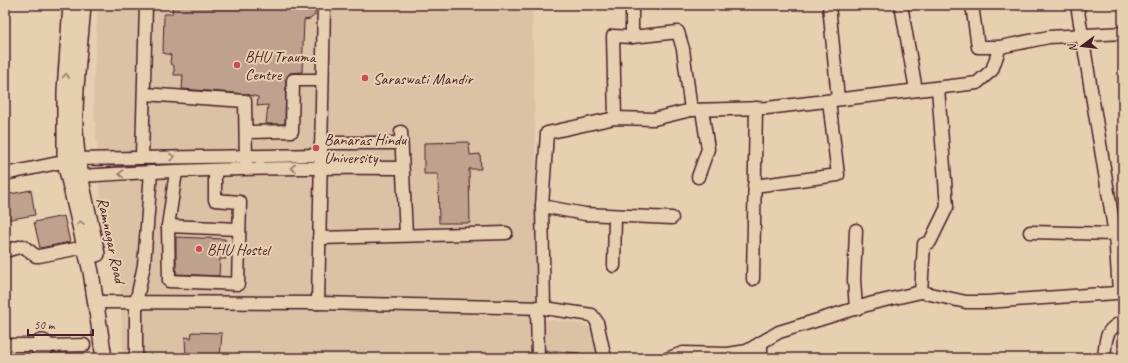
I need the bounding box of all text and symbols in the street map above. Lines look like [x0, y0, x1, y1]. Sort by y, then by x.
north arrow [1062, 26, 1102, 66]
text: N [1064, 41, 1080, 54]
place label: BHU Trauma Centre [245, 47, 317, 85]
marker: BHU Trauma Centre [232, 60, 242, 70]
place label: Saraswati Mandir [373, 69, 475, 89]
one-way arrow [62, 73, 71, 79]
marker: Saraswati Mandir [360, 73, 370, 83]
place label: Banaras Hindu University [324, 130, 407, 168]
marker: Banaras Hindu University [311, 143, 321, 153]
one-way arrow [169, 152, 175, 161]
one-way arrow [290, 164, 296, 172]
one-way arrow [118, 169, 125, 178]
street label: Ramnagar Road [92, 196, 130, 287]
one-way arrow [76, 220, 84, 227]
place label: BHU Hostel [207, 240, 273, 260]
marker: BHU Hostel [194, 244, 204, 254]
scale bar [28, 311, 93, 337]
text: 50 m [34, 317, 56, 333]

